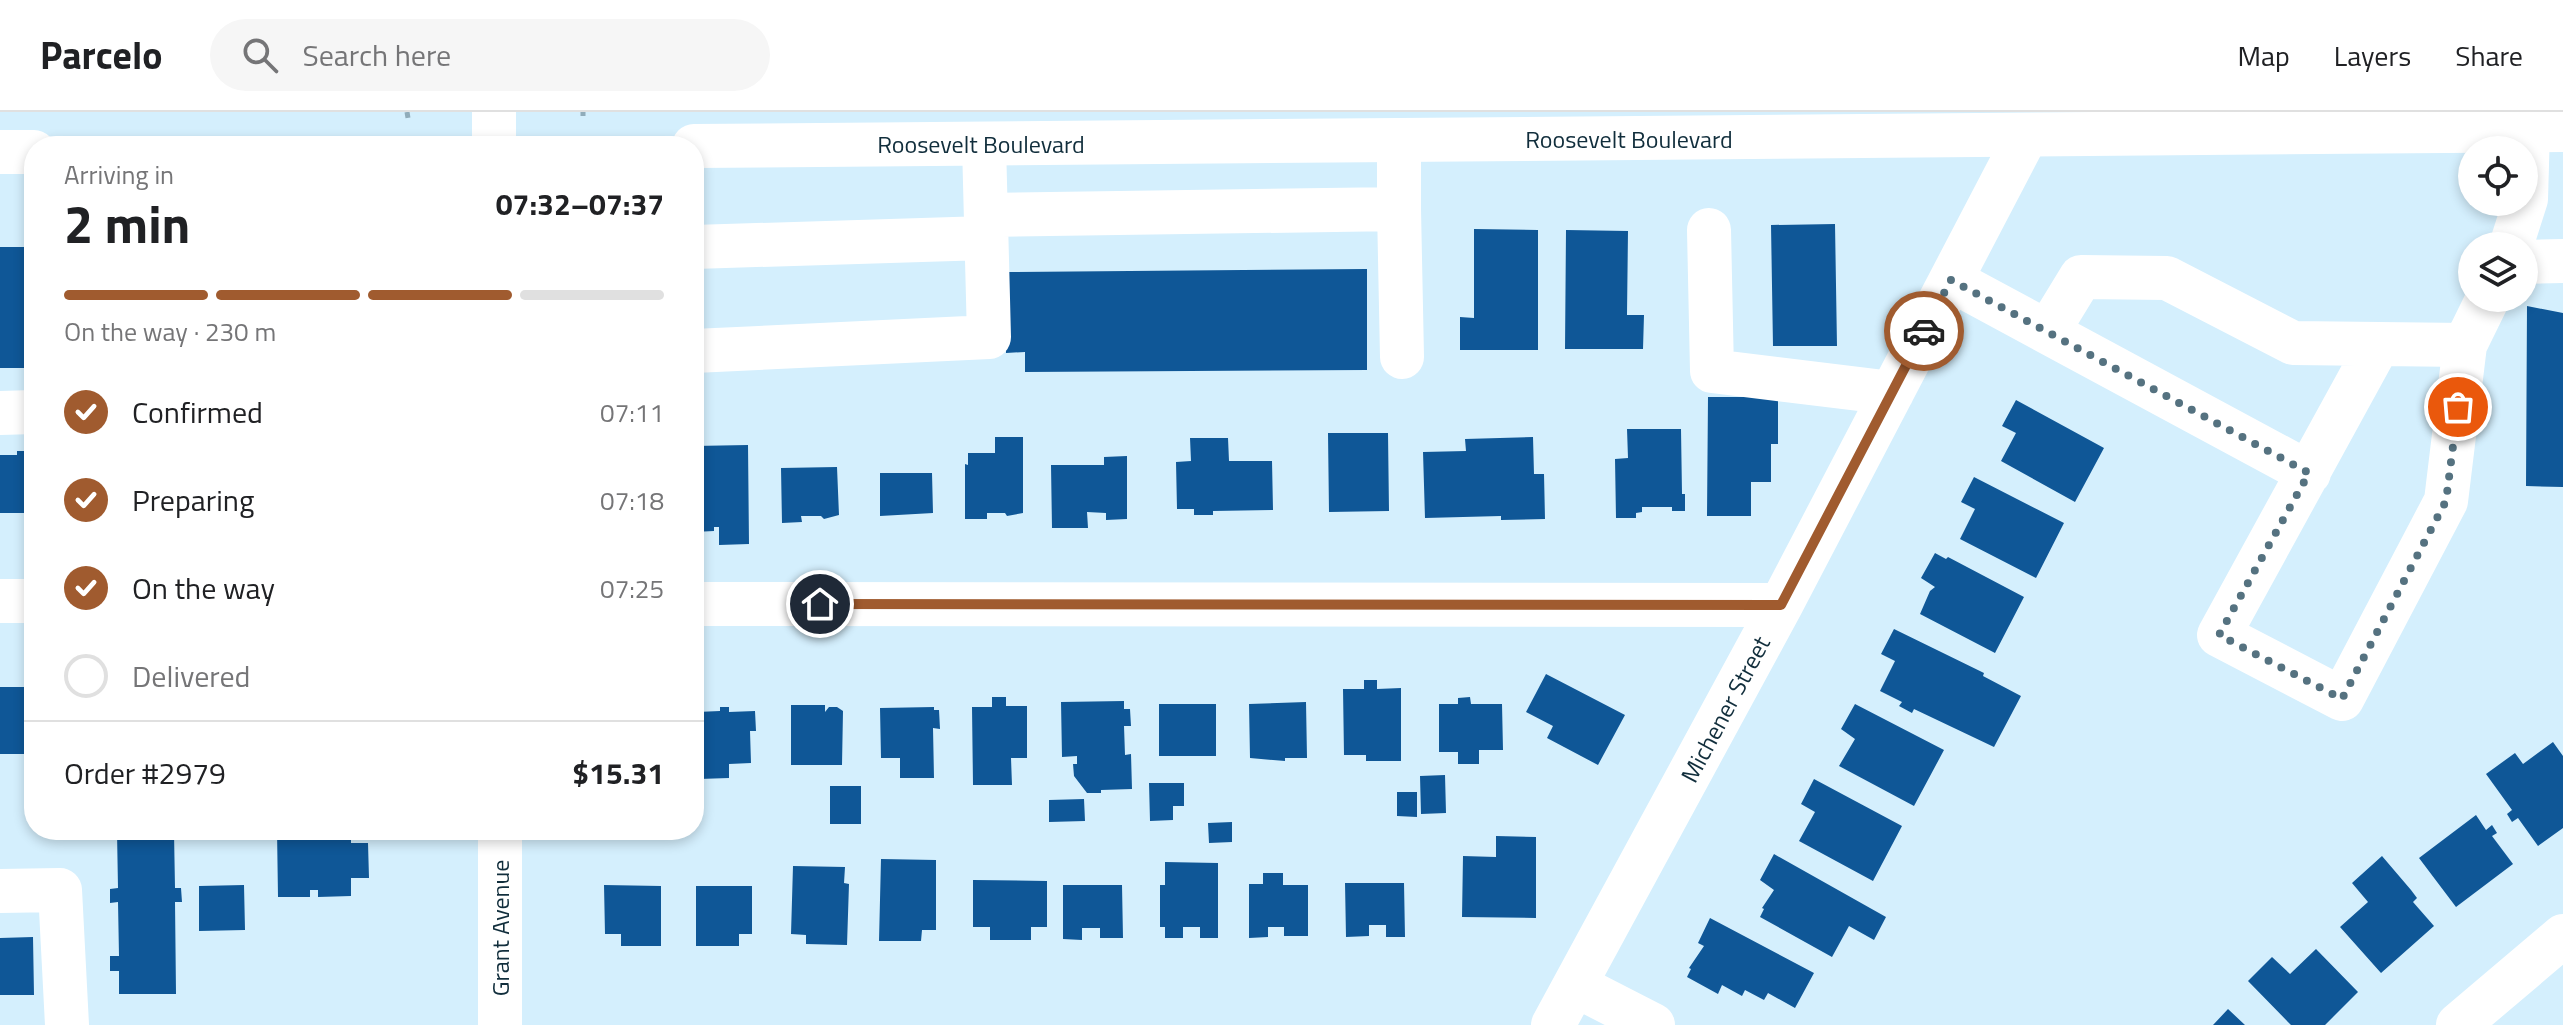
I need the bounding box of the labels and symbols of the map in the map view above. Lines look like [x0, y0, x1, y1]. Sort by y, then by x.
street label: Roosevelt Boulevard [1525, 121, 1733, 157]
street label: Roosevelt Boulevard [877, 126, 1085, 162]
courier [1884, 291, 1964, 371]
pin [2424, 373, 2492, 441]
pin [786, 570, 854, 638]
street label: Michener Street [1671, 629, 1779, 789]
street label: Grant Avenue [482, 860, 518, 996]

